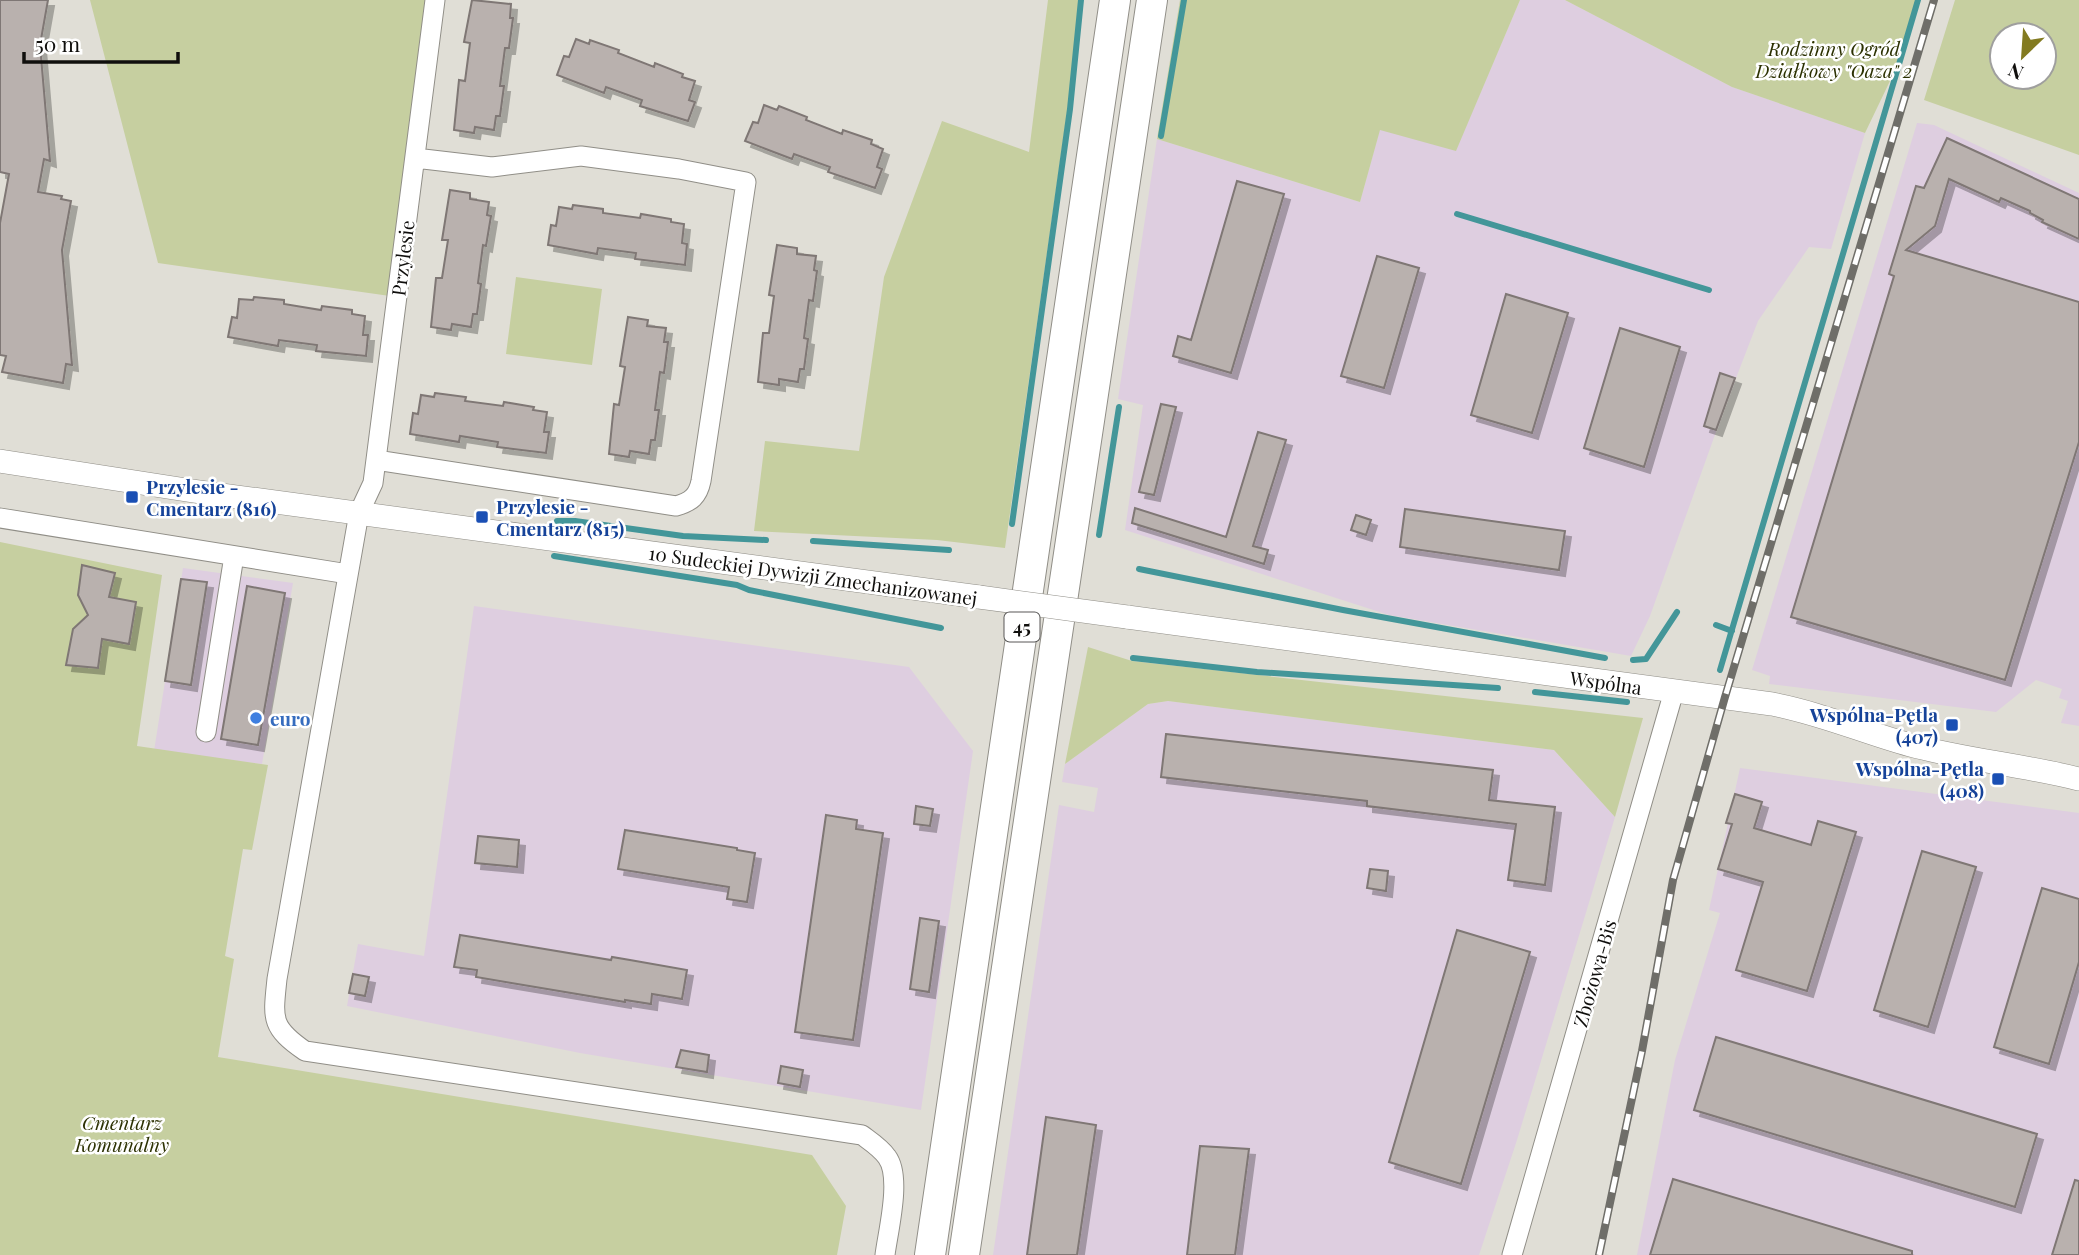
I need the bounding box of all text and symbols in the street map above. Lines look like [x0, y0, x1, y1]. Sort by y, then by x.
scale bar [24, 21, 178, 65]
north arrow [1988, 21, 2058, 91]
text: 50 m [35, 29, 81, 57]
park label: Rodzinny Ogród Działkowy "Oaza" 2 [1754, 35, 1913, 83]
text: N [2003, 58, 2027, 87]
street label: Przylesie [384, 219, 420, 297]
place label: Przylesie - Cmentarz (816) [146, 473, 277, 521]
marker: Przylesie - Cmentarz (816) [124, 489, 140, 505]
place label: Przylesie - Cmentarz (815) [496, 493, 624, 541]
marker: Przylesie - Cmentarz (815) [474, 509, 490, 525]
street label: 10 Sudeckiej Dywizji Zmechanizowanej [647, 539, 979, 611]
road number: 45 [1004, 612, 1040, 642]
street label: Wspólna [1567, 664, 1644, 700]
place label: Wspólna-Pętla (407) [1809, 701, 1938, 749]
place label: euro [270, 705, 311, 731]
marker: euro [248, 710, 264, 726]
marker: Wspólna-Pętla (407) [1944, 717, 1960, 733]
place label: Wspólna-Pętla (408) [1855, 755, 1984, 803]
marker: Wspólna-Pętla (408) [1990, 771, 2006, 787]
street label: Zbożowa-Bis [1566, 916, 1622, 1030]
park label: Cmentarz Komunalny [74, 1109, 169, 1157]

